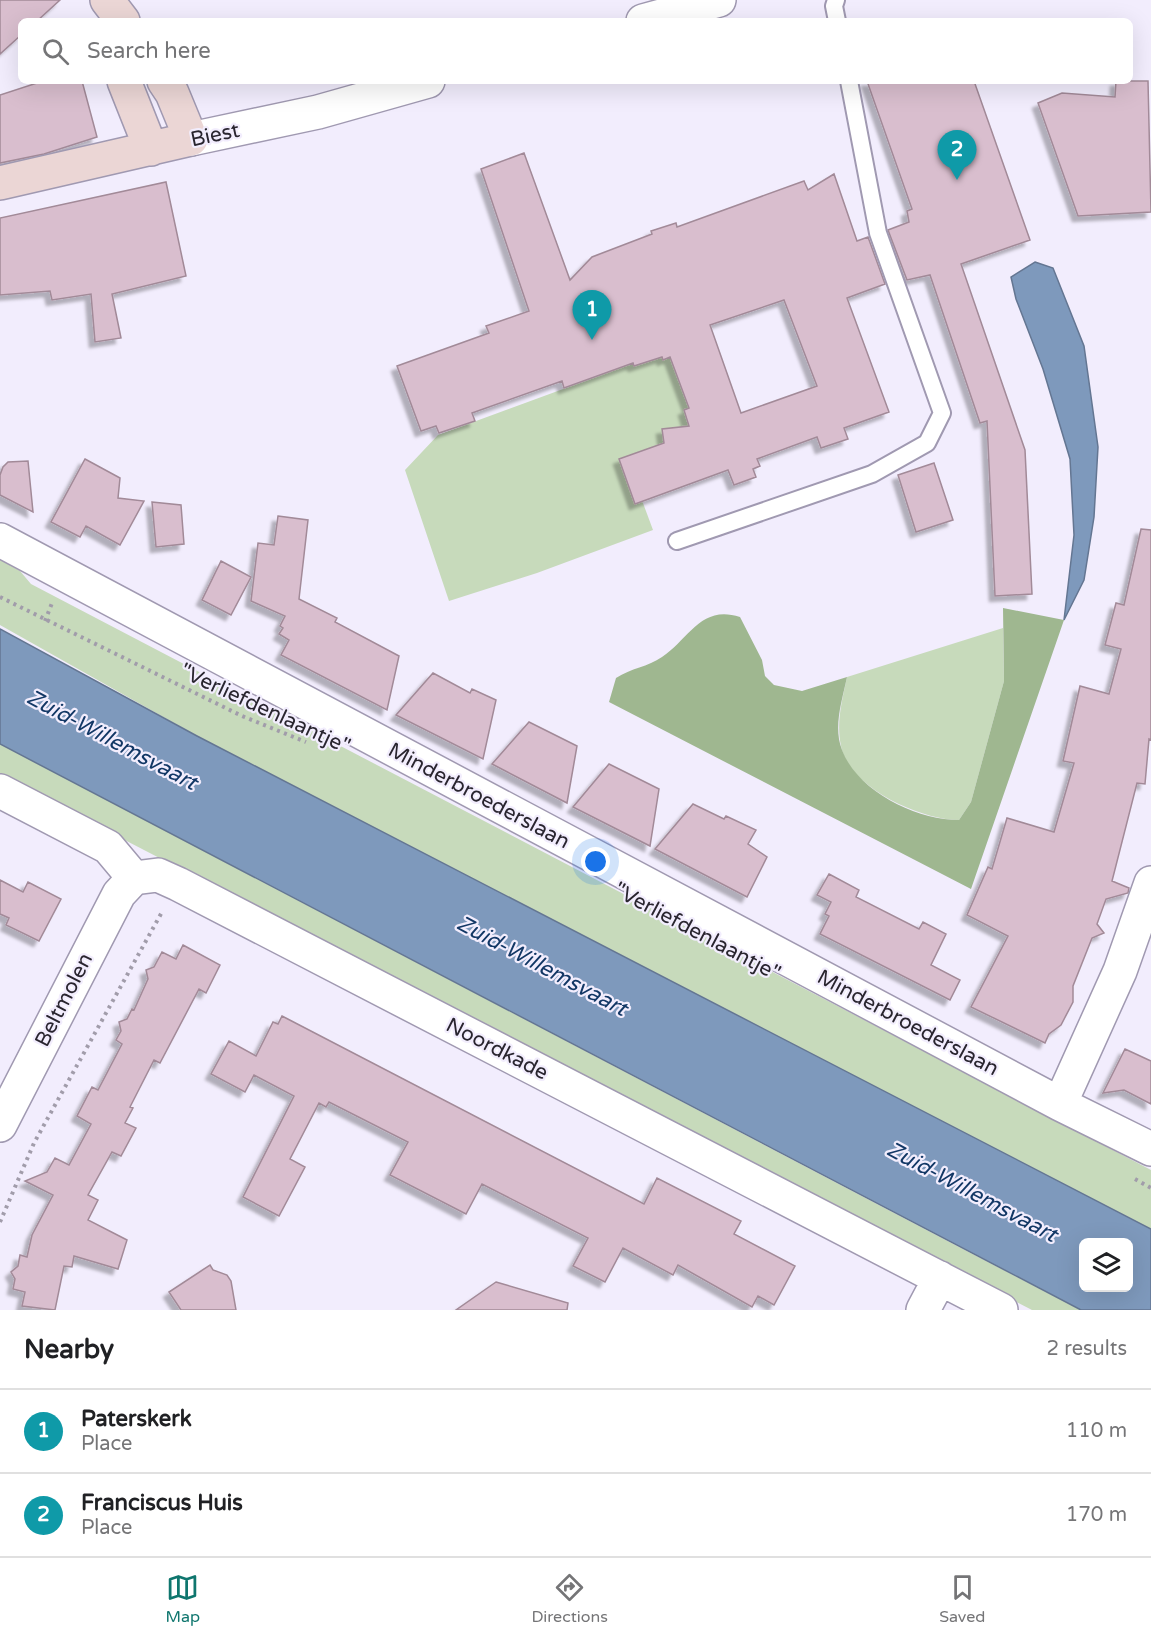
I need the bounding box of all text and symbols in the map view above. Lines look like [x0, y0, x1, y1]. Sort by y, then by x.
search box [18, 18, 1133, 84]
icon: search [39, 35, 72, 68]
text: Search here [87, 38, 211, 64]
street label: Biest [188, 118, 242, 152]
pin: 2 [938, 130, 976, 180]
pin: 1 [572, 290, 612, 340]
street label: "Verliefdenlaantje" [176, 659, 354, 759]
water label: Zuid-Willemsvaart [22, 684, 204, 797]
street label: Minderbroederslaan [384, 738, 574, 854]
your location [581, 847, 610, 876]
street label: "Verliefdenlaantje" [610, 878, 784, 986]
water label: Zuid-Willemsvaart [452, 910, 634, 1023]
street label: Beltmolen [30, 949, 98, 1051]
street label: Minderbroederslaan [813, 965, 1003, 1081]
street label: Noordkade [442, 1013, 552, 1085]
water label: Zuid-Willemsvaart [882, 1136, 1064, 1249]
map controls [1079, 1238, 1133, 1292]
button: layers [1079, 1238, 1133, 1292]
text: Nearby [24, 1334, 114, 1365]
text: 2 results [1047, 1337, 1127, 1361]
text: Paterskerk [81, 1406, 192, 1432]
text: 1 [37, 1419, 50, 1443]
text: 110 m [1066, 1419, 1127, 1443]
text: Place [81, 1432, 132, 1456]
text: Franciscus Huis [81, 1490, 243, 1516]
text: 2 [37, 1503, 50, 1527]
text: 170 m [1066, 1503, 1127, 1527]
text: Place [81, 1516, 132, 1540]
tab: Map [166, 1571, 200, 1627]
tab: Directions [531, 1571, 608, 1627]
tab: Saved [939, 1571, 985, 1627]

